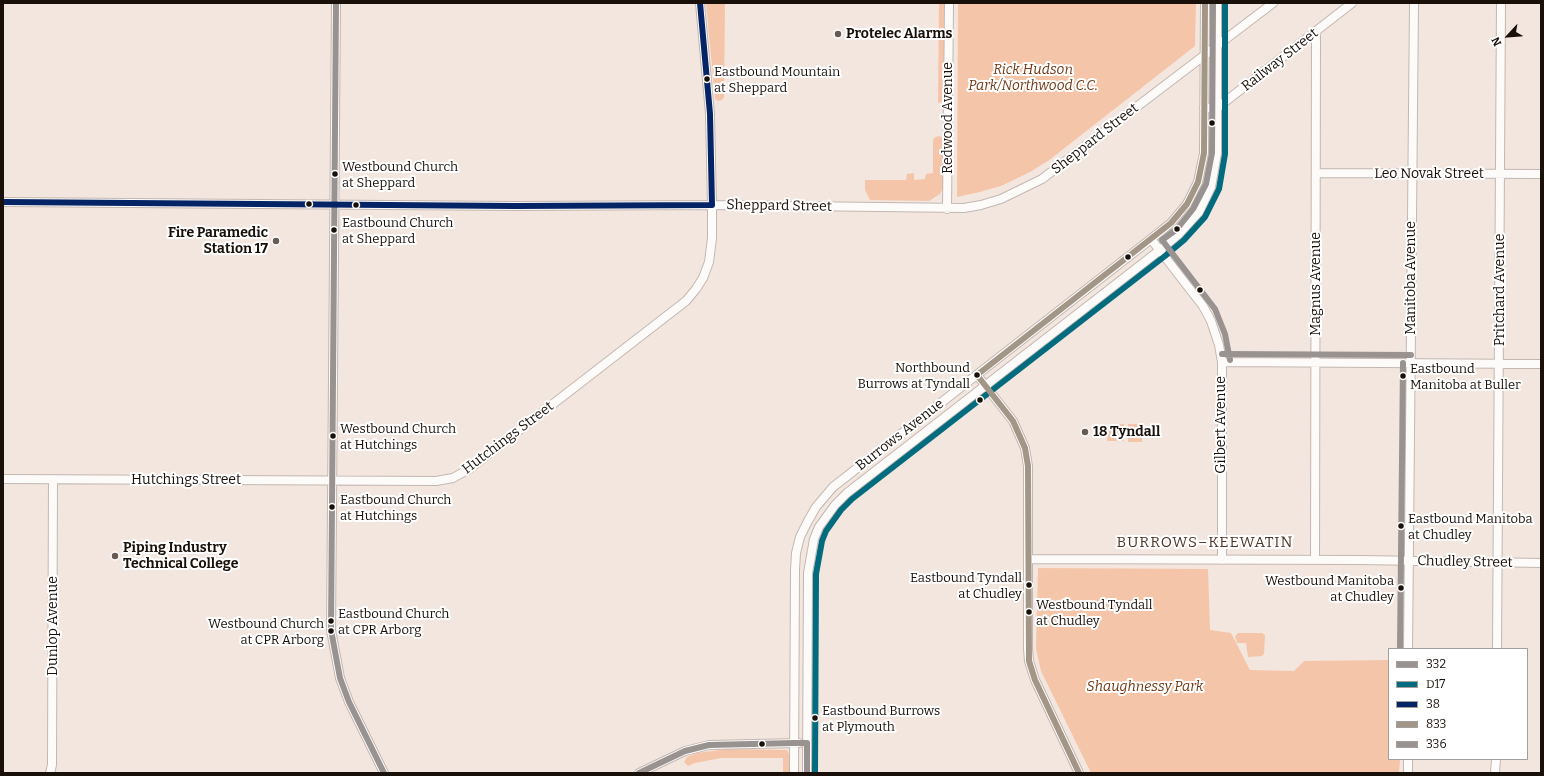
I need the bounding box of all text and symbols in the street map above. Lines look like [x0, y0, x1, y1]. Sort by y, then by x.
north arrow [1488, 16, 1528, 56]
street label: Railway Street [1238, 25, 1322, 95]
place label: Protelec Alarms [846, 26, 952, 42]
marker: Protelec Alarms [833, 29, 843, 39]
text: N [1489, 35, 1504, 48]
street label: Redwood Avenue [940, 62, 956, 174]
park label: Rick Hudson Park/Northwood C.C. [968, 62, 1098, 94]
place label: Eastbound Mountain at Sheppard [714, 64, 840, 95]
marker: Eastbound Mountain at Sheppard [702, 74, 712, 84]
street label: Sheppard Street [1048, 100, 1142, 178]
unlabelled marker [1207, 118, 1217, 128]
place label: Westbound Church at Sheppard [342, 159, 458, 190]
street label: Leo Novak Street [1374, 166, 1484, 182]
marker: Westbound Church at Sheppard [330, 169, 340, 179]
street label: Sheppard Street [726, 197, 832, 215]
unlabelled marker [304, 199, 314, 209]
unlabelled marker [351, 200, 361, 210]
place label: Eastbound Church at Sheppard [342, 215, 453, 246]
street label: Manitoba Avenue [1403, 221, 1419, 335]
unlabelled marker [1172, 224, 1182, 234]
place label: Fire Paramedic Station 17 [168, 225, 268, 258]
marker: Eastbound Church at Sheppard [329, 225, 339, 235]
street label: Magnus Avenue [1308, 232, 1324, 336]
street label: Pritchard Avenue [1492, 234, 1508, 346]
marker: Fire Paramedic Station 17 [271, 236, 281, 246]
unlabelled marker [1123, 252, 1133, 262]
unlabelled marker [1195, 285, 1205, 295]
place label: Northbound Burrows at Tyndall [858, 360, 970, 391]
place label: Eastbound Manitoba at Buller [1410, 361, 1521, 392]
marker: Northbound Burrows at Tyndall [972, 370, 982, 380]
marker: Eastbound Manitoba at Buller [1398, 371, 1408, 381]
street label: Gilbert Avenue [1213, 376, 1229, 474]
unlabelled marker [975, 395, 985, 405]
street label: Burrows Avenue [853, 396, 947, 474]
street label: Hutchings Street [459, 398, 557, 478]
place label: Westbound Church at Hutchings [340, 421, 456, 452]
place label: 18 Tyndall [1093, 424, 1160, 440]
marker: 18 Tyndall [1080, 427, 1090, 437]
marker: Westbound Church at Hutchings [328, 431, 338, 441]
street label: Hutchings Street [131, 472, 241, 488]
place label: Eastbound Church at Hutchings [340, 492, 451, 523]
marker: Eastbound Church at Hutchings [327, 502, 337, 512]
place label: Eastbound Manitoba at Chudley [1408, 511, 1533, 542]
marker: Eastbound Manitoba at Chudley [1396, 521, 1406, 531]
district label: BURROWS–KEEWATIN [1117, 534, 1293, 552]
place label: Piping Industry Technical College [123, 540, 238, 572]
marker: Piping Industry Technical College [110, 551, 120, 561]
street label: Chudley Street [1417, 553, 1513, 571]
place label: Eastbound Tyndall at Chudley [910, 570, 1022, 601]
place label: Westbound Manitoba at Chudley [1265, 573, 1394, 604]
street label: Dunlop Avenue [45, 576, 61, 676]
marker: Eastbound Tyndall at Chudley [1024, 580, 1034, 590]
marker: Westbound Manitoba at Chudley [1396, 583, 1406, 593]
place label: Westbound Tyndall at Chudley [1036, 597, 1153, 628]
place label: Eastbound Church at CPR Arborg [338, 606, 449, 637]
marker: Westbound Tyndall at Chudley [1024, 607, 1034, 617]
place label: Westbound Church at CPR Arborg [208, 616, 324, 647]
marker: Eastbound Church at CPR Arborg [326, 616, 336, 626]
marker: Westbound Church at CPR Arborg [326, 626, 336, 636]
legend [1388, 648, 1528, 760]
text: 332 [1426, 657, 1446, 671]
text: D17 [1426, 677, 1445, 691]
park label: Shaughnessy Park [1087, 679, 1203, 695]
text: 38 [1426, 697, 1440, 711]
place label: Eastbound Burrows at Plymouth [822, 703, 940, 734]
marker: Eastbound Burrows at Plymouth [810, 713, 820, 723]
text: 833 [1426, 717, 1446, 731]
text: 336 [1426, 737, 1447, 751]
unlabelled marker [757, 739, 767, 749]

